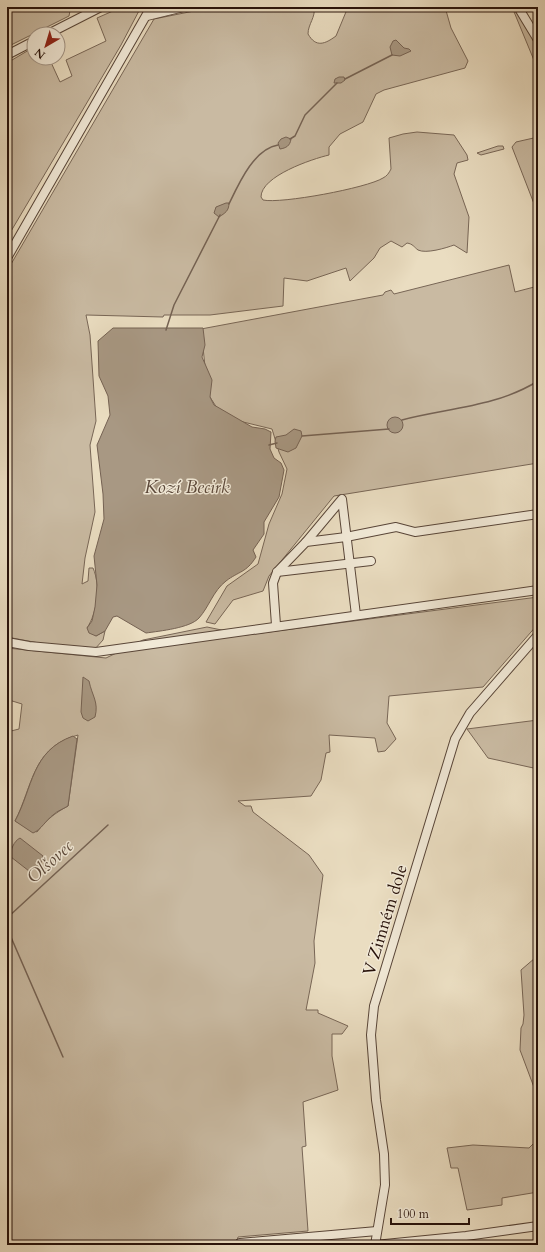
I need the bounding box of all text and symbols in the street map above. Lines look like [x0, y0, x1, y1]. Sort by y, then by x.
north arrow [26, 26, 66, 66]
text: N [31, 44, 49, 62]
water label: Kozí Becirk [144, 475, 230, 500]
water label: Olšovec [21, 834, 79, 890]
street label: V Zimném dole [357, 862, 413, 978]
scale bar [391, 1200, 469, 1226]
text: 100 m [397, 1206, 430, 1222]

